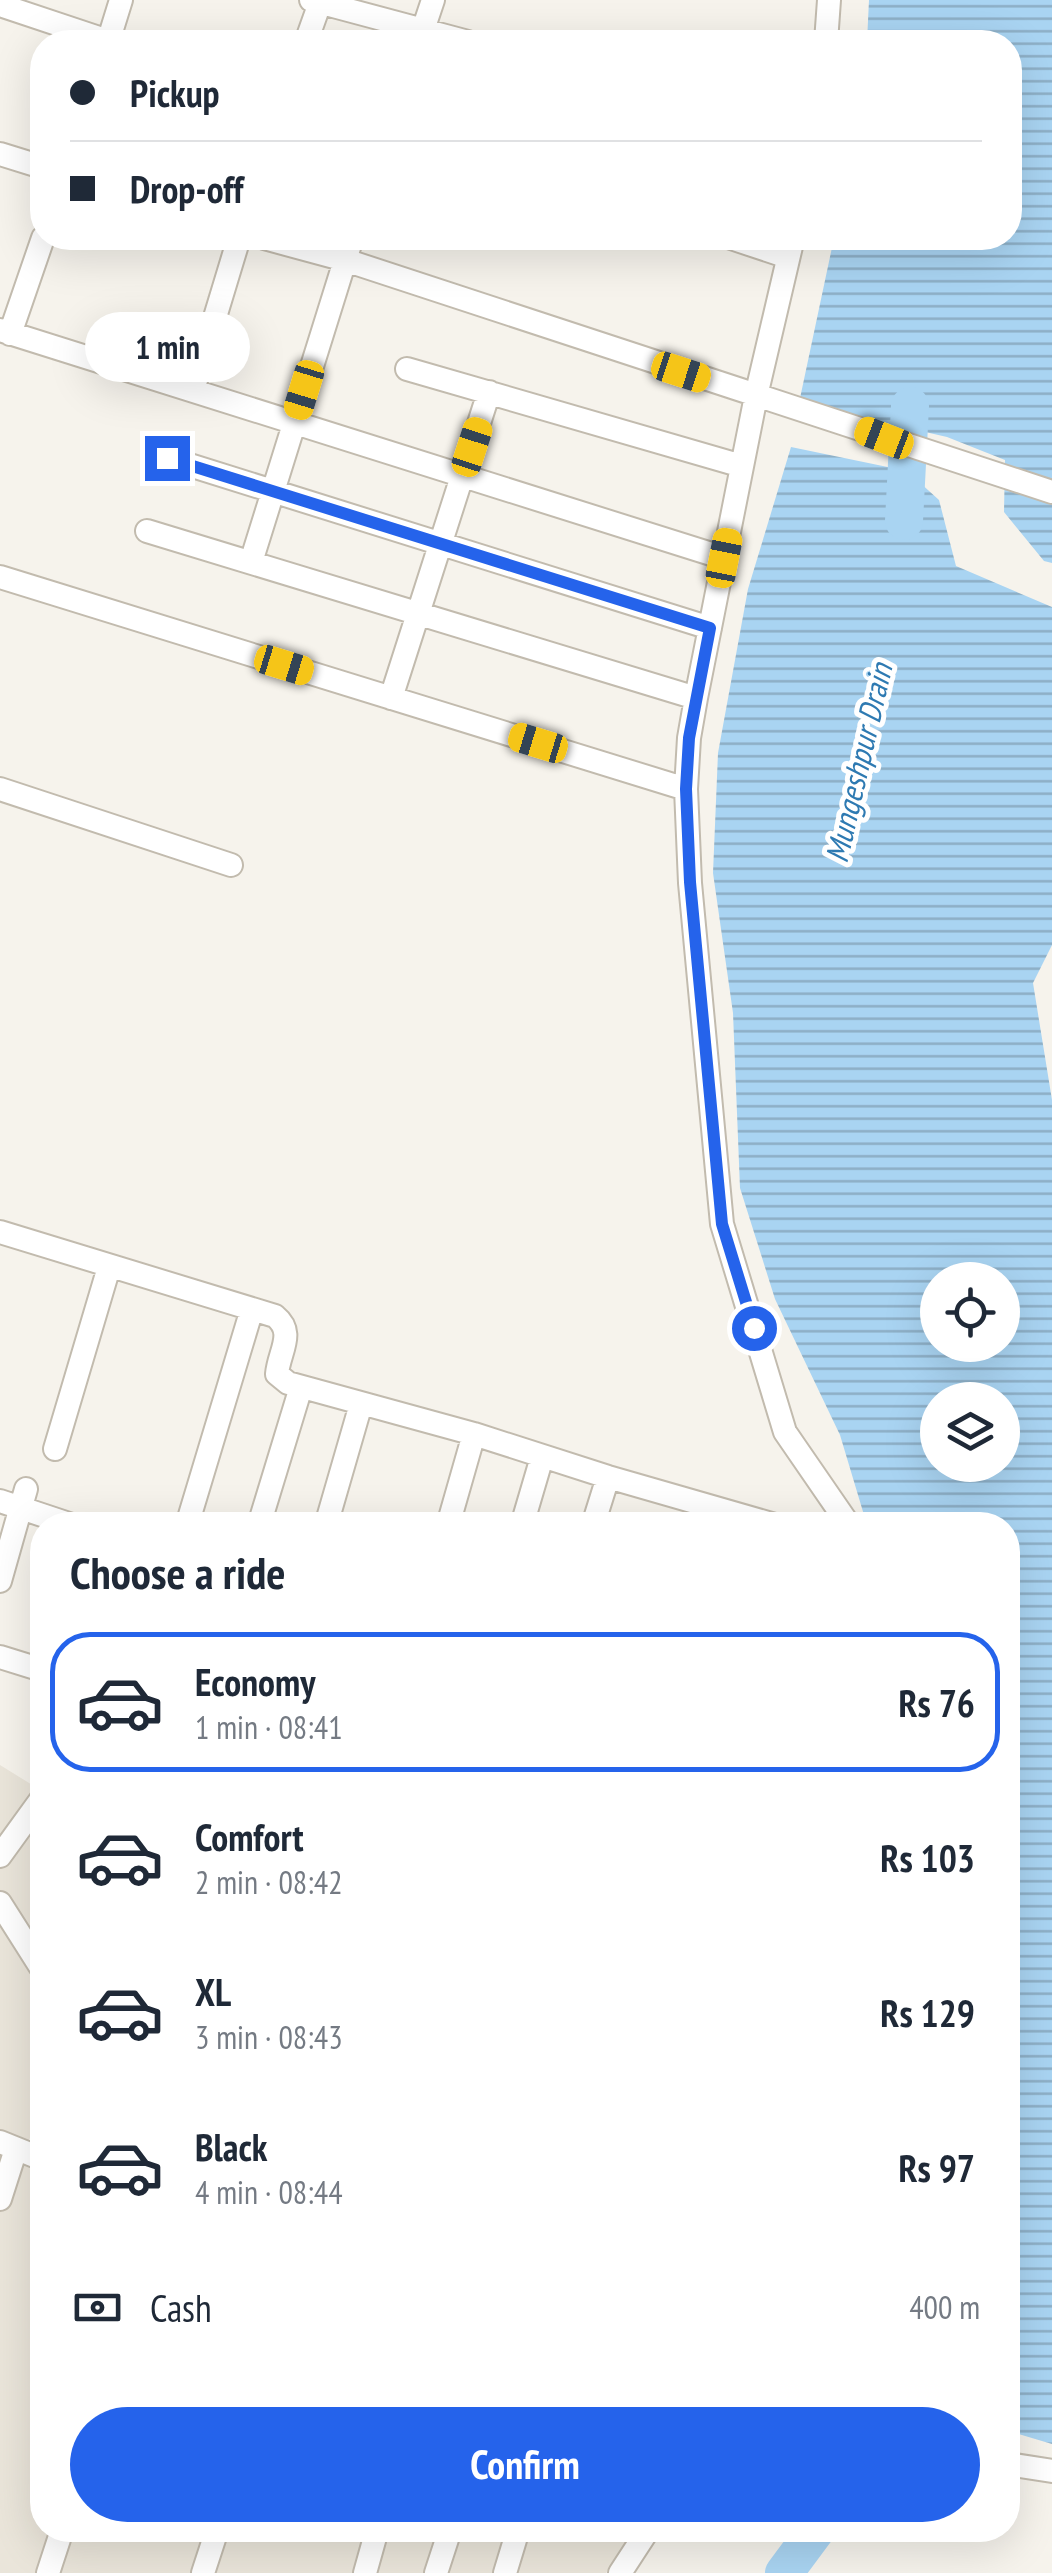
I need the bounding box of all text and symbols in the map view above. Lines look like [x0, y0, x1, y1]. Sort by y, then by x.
text: Pickup [130, 68, 220, 117]
text: Drop-off [130, 164, 244, 213]
callout: 1 min [84, 313, 250, 383]
text: 1 min [135, 326, 200, 368]
car [648, 348, 714, 396]
car [281, 357, 327, 423]
car [851, 413, 917, 463]
car [448, 414, 496, 480]
route end [145, 436, 190, 481]
car [704, 526, 744, 590]
car [251, 642, 317, 688]
water label: Mungeshpur Drain [815, 657, 902, 866]
car [505, 720, 571, 766]
map controls [920, 1262, 1020, 1482]
button: locate [920, 1262, 1020, 1362]
route start [732, 1306, 777, 1351]
button: layers [920, 1382, 1020, 1482]
text: Choose a ride [70, 1543, 285, 1601]
icon: car [75, 1657, 165, 1747]
text: Economy [195, 1657, 315, 1706]
text: Rs 76 [898, 1678, 975, 1727]
text: 1 min · 08:41 [195, 1706, 343, 1748]
icon: car [75, 1812, 165, 1902]
text: Comfort [195, 1812, 304, 1861]
text: Rs 103 [880, 1833, 975, 1882]
text: 2 min · 08:42 [195, 1861, 343, 1903]
icon: car [75, 1967, 165, 2057]
text: XL [195, 1967, 231, 2016]
text: Rs 129 [880, 1988, 975, 2037]
text: 3 min · 08:43 [195, 2016, 343, 2058]
icon: car [75, 2122, 165, 2212]
text: Black [195, 2122, 268, 2171]
text: Rs 97 [898, 2143, 975, 2192]
text: 4 min · 08:44 [195, 2171, 343, 2213]
icon: cash [70, 2280, 125, 2335]
text: Cash [150, 2283, 212, 2332]
text: 400 m [909, 2286, 980, 2328]
button: Confirm [70, 2407, 980, 2522]

